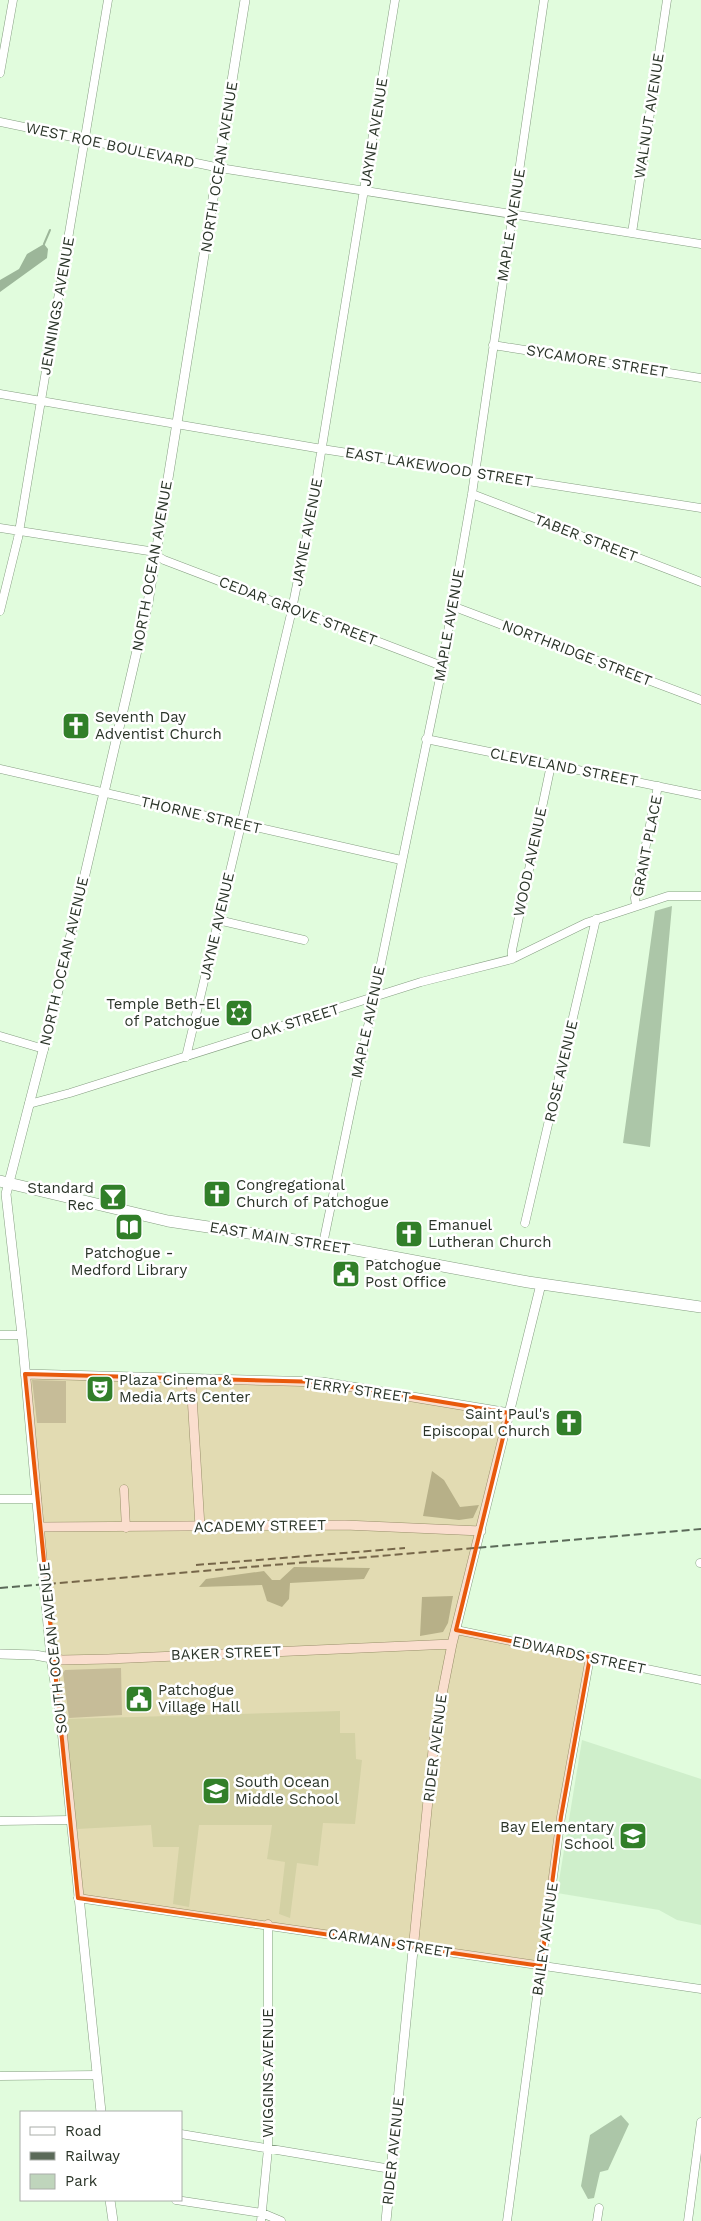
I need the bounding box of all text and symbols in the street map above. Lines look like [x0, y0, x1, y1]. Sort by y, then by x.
street label: WALNUT AVENUE [630, 52, 668, 180]
street label: JAYNE AVENUE [357, 76, 391, 188]
street label: NORTH OCEAN AVENUE [197, 80, 241, 254]
street label: WEST ROE BOULEVARD [24, 118, 196, 172]
street label: MAPLE AVENUE [493, 167, 529, 283]
street label: JENNINGS AVENUE [36, 235, 78, 377]
street label: SYCAMORE STREET [525, 341, 669, 381]
street label: EAST LAKEWOOD STREET [344, 443, 534, 491]
street label: JAYNE AVENUE [288, 476, 326, 588]
street label: NORTH OCEAN AVENUE [128, 479, 176, 653]
street label: TABER STREET [532, 510, 640, 566]
street label: MAPLE AVENUE [430, 567, 468, 683]
street label: CEDAR GROVE STREET [216, 573, 380, 649]
street label: NORTHRIDGE STREET [499, 616, 655, 690]
place label: Seventh Day Adventist Church [95, 708, 222, 743]
church icon: Seventh Day Adventist Church [61, 711, 91, 741]
street label: CLEVELAND STREET [488, 744, 640, 790]
street label: THORNE STREET [139, 792, 263, 838]
street label: GRANT PLACE [628, 794, 666, 898]
street label: WOOD AVENUE [510, 806, 550, 918]
street label: JAYNE AVENUE [196, 870, 238, 982]
street label: NORTH OCEAN AVENUE [36, 875, 92, 1047]
street label: MAPLE AVENUE [347, 964, 389, 1080]
place label: Temple Beth-El of Patchogue [106, 995, 220, 1030]
synagogue icon: Temple Beth-El of Patchogue [224, 998, 254, 1028]
street label: OAK STREET [248, 1000, 342, 1044]
street label: ROSE AVENUE [540, 1018, 582, 1124]
place label: Congregational Church of Patchogue [236, 1176, 389, 1211]
place label: Standard Rec [27, 1179, 94, 1214]
church icon: Congregational Church of Patchogue [202, 1179, 232, 1209]
bar icon: Standard Rec [98, 1182, 128, 1212]
library icon: Patchogue - Medford Library [114, 1212, 144, 1242]
place label: Emanuel Lutheran Church [428, 1216, 551, 1251]
street label: EAST MAIN STREET [208, 1218, 352, 1258]
church icon: Emanuel Lutheran Church [394, 1219, 424, 1249]
place label: Patchogue - Medford Library [71, 1244, 187, 1279]
place label: Patchogue Post Office [365, 1256, 446, 1291]
public building icon: Patchogue Post Office [331, 1259, 361, 1289]
place label: Plaza Cinema & Media Arts Center [119, 1371, 250, 1406]
theatre icon: Plaza Cinema & Media Arts Center [85, 1374, 115, 1404]
street label: TERRY STREET [302, 1374, 412, 1406]
place label: Saint Paul's Episcopal Church [422, 1405, 550, 1440]
church icon: Saint Paul's Episcopal Church [554, 1408, 584, 1438]
street label: ACADEMY STREET [194, 1516, 326, 1536]
street label: SOUTH OCEAN AVENUE [35, 1561, 71, 1735]
street label: EDWARDS STREET [511, 1632, 647, 1678]
street label: BAKER STREET [170, 1642, 282, 1664]
place label: Patchogue Village Hall [158, 1681, 240, 1716]
public building icon: Patchogue Village Hall [124, 1684, 154, 1714]
street label: RIDER AVENUE [419, 1693, 451, 1803]
place label: South Ocean Middle School [235, 1773, 339, 1808]
school or university icon: South Ocean Middle School [201, 1776, 231, 1806]
place label: Bay Elementary School [500, 1818, 614, 1853]
school or university icon: Bay Elementary School [618, 1821, 648, 1851]
street label: BAILEY AVENUE [528, 1881, 562, 1997]
street label: CARMAN STREET [327, 1924, 453, 1962]
street label: WIGGINS AVENUE [259, 2008, 277, 2138]
street label: RIDER AVENUE [378, 2096, 408, 2206]
legend [20, 2111, 182, 2201]
text: Road [65, 2122, 102, 2140]
text: Railway [65, 2147, 120, 2165]
text: Park [65, 2172, 98, 2190]

